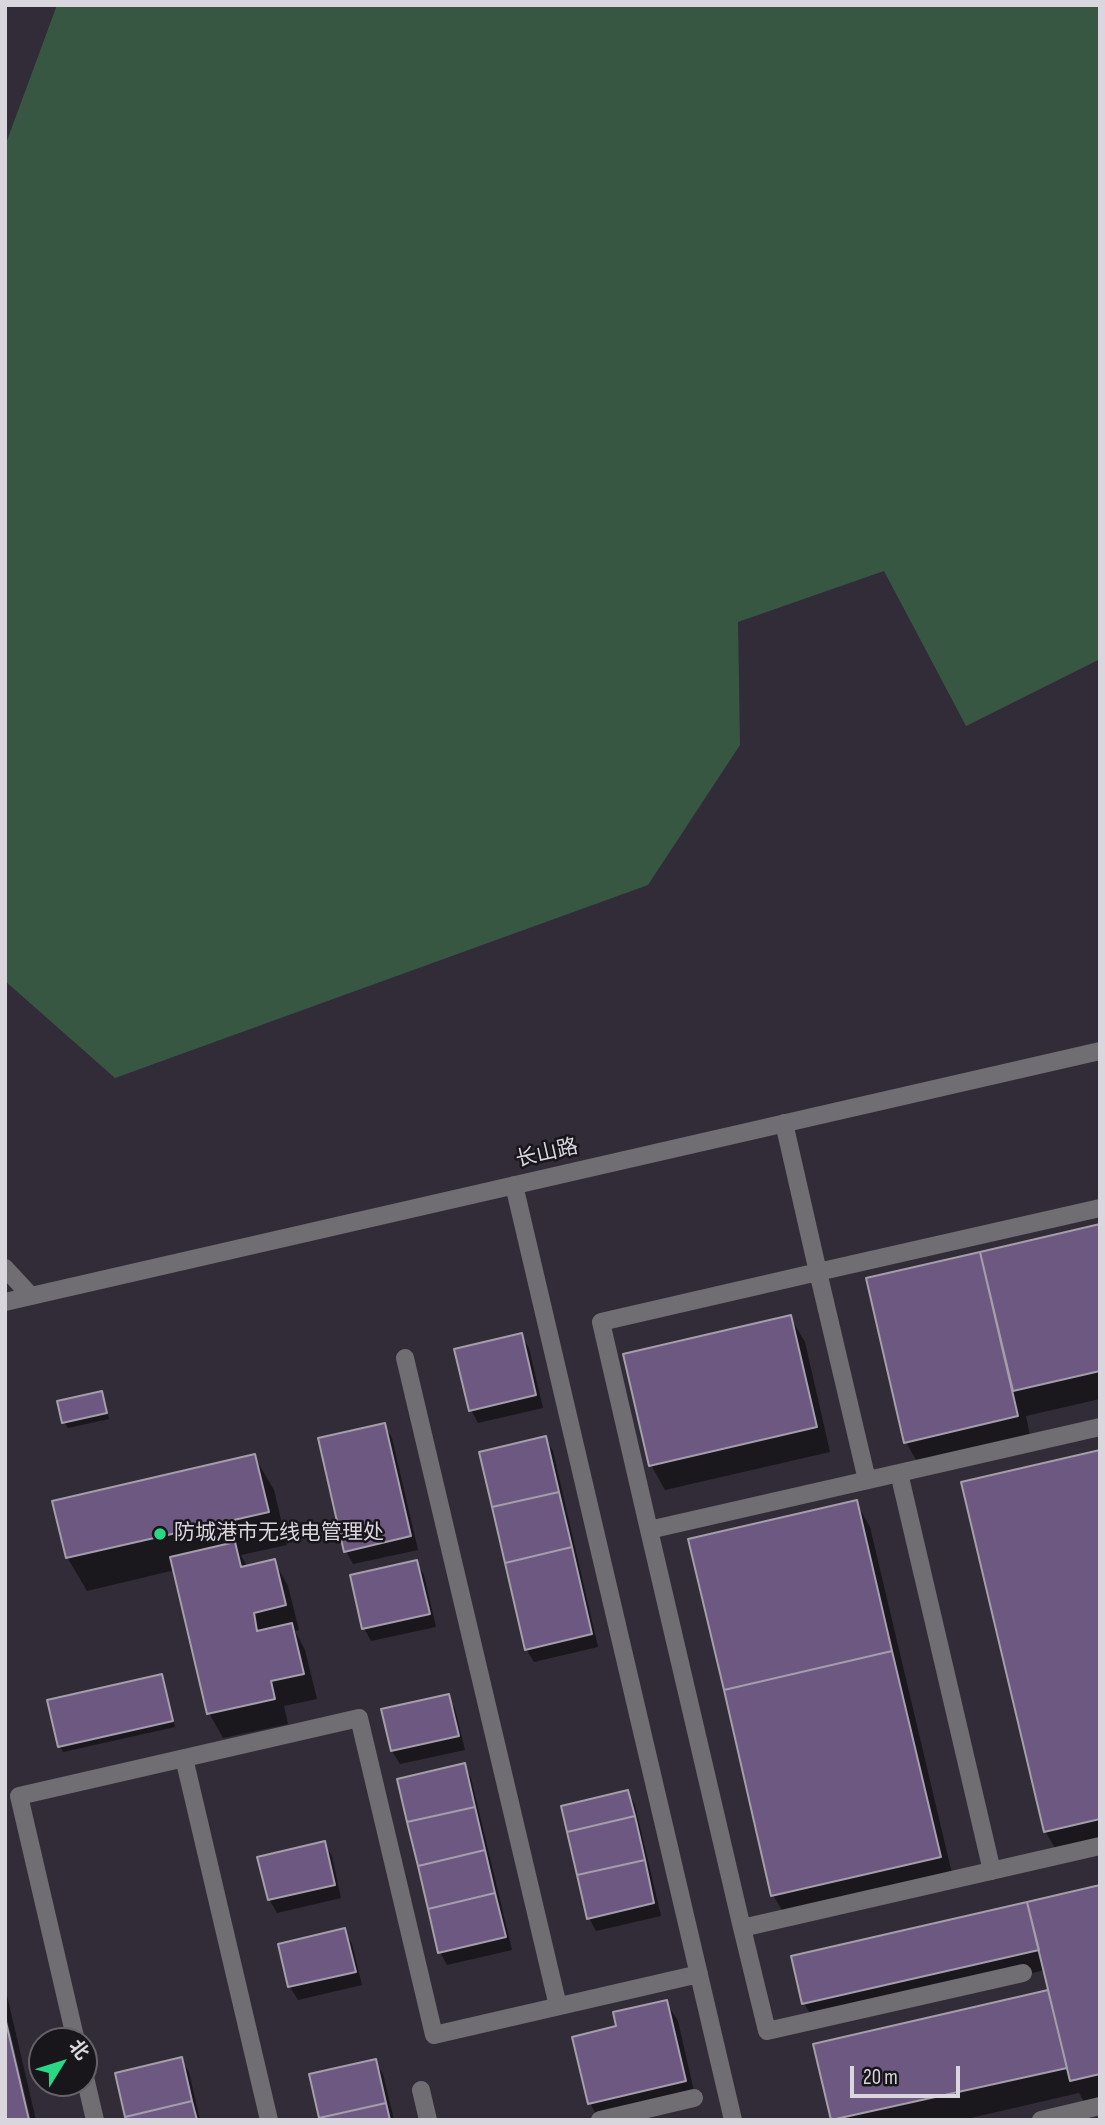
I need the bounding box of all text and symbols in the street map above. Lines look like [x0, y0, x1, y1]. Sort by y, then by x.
street label: 长山路 [513, 1135, 581, 1173]
place label: 防城港市无线电管理处 [174, 1521, 384, 1547]
marker: 防城港市无线电管理处 [152, 1526, 168, 1542]
north arrow [28, 2027, 98, 2097]
text: 北 [63, 2035, 93, 2065]
scale bar [853, 2052, 963, 2096]
text: 20 m [863, 2065, 898, 2090]

